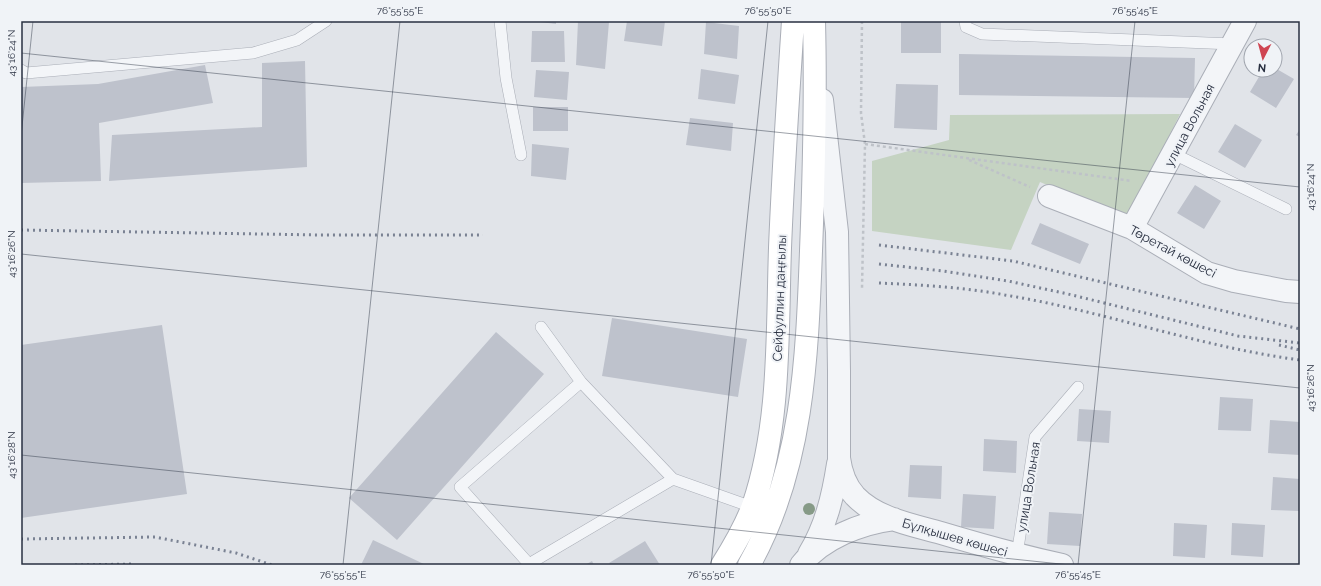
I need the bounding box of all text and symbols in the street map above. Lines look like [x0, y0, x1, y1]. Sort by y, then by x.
text: 76°55'55"E [377, 5, 423, 16]
text: 76°55'50"E [744, 5, 792, 16]
text: 76°55'45"E [1112, 5, 1158, 16]
text: 43°16'24"N [6, 30, 17, 76]
north arrow [1243, 38, 1283, 78]
text: N [1257, 61, 1267, 74]
street label: улица Вольная [1161, 81, 1218, 169]
text: 43°16'24"N [1305, 164, 1316, 210]
street label: Төретай көшесі [1127, 222, 1219, 281]
text: 43°16'26"N [6, 230, 17, 278]
street label: Сейфуллин даңғылы [770, 234, 789, 362]
text: 43°16'26"N [1305, 364, 1316, 412]
text: 43°16'28"N [6, 431, 17, 479]
street label: улица Вольная [1014, 441, 1043, 533]
street label: Бұлқышев көшесі [900, 515, 1009, 560]
text: 76°55'55"E [320, 569, 366, 580]
text: 76°55'50"E [687, 569, 735, 580]
text: 76°55'45"E [1055, 569, 1101, 580]

